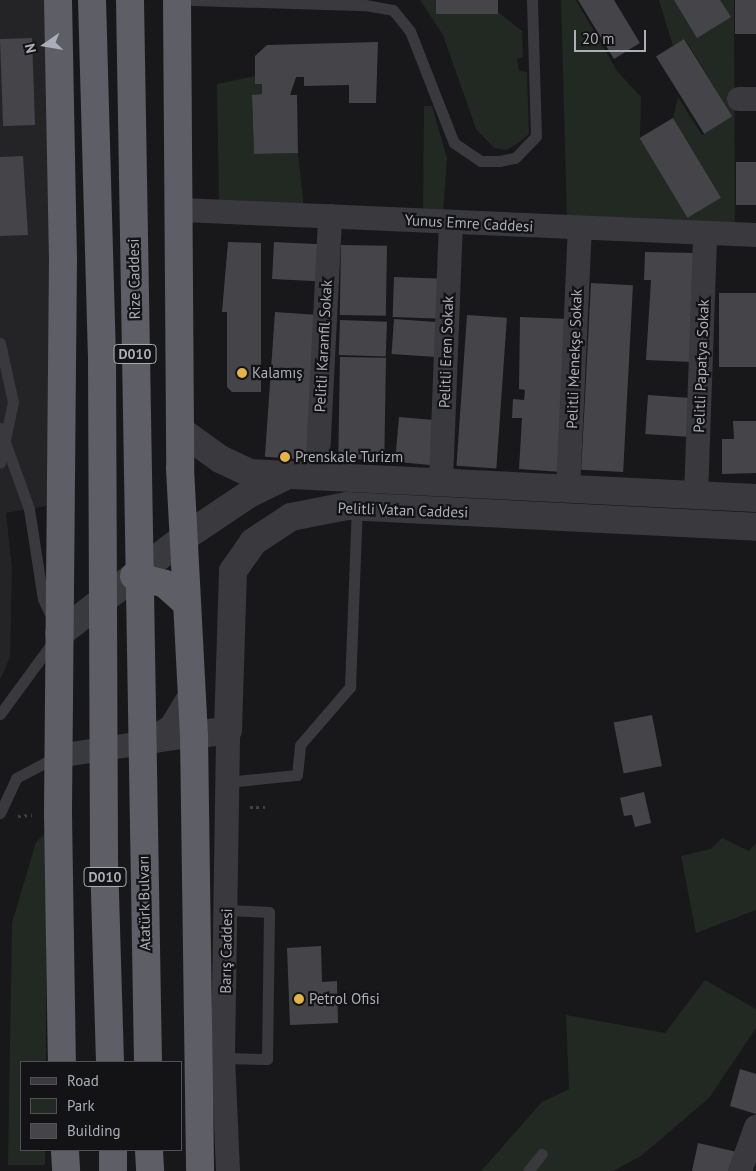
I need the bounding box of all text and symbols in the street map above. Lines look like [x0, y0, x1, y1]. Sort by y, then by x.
north arrow [20, 20, 70, 70]
scale bar [576, 20, 648, 52]
text: 20 m [582, 29, 615, 48]
text: N [21, 42, 40, 55]
street label: Yunus Emre Caddesi [404, 211, 534, 235]
street label: Rize Caddesi [124, 238, 144, 320]
street label: Pelitli Karanfil Sokak [311, 279, 335, 413]
street label: Pelitli Menekşe Sokak [563, 289, 585, 429]
street label: Pelitli Eren Sokak [435, 296, 457, 408]
street label: Pelitli Papatya Sokak [690, 299, 712, 433]
road number: D010 [112, 342, 158, 366]
place label: Kalamış [252, 364, 303, 382]
marker: Kalamış [236, 367, 248, 379]
place label: Prenskale Turizm [295, 448, 404, 466]
marker: Prenskale Turizm [279, 451, 291, 463]
street label: Pelitli Vatan Caddesi [337, 499, 469, 521]
street label: Atatürk Bulvarı [134, 855, 154, 951]
road number: D010 [82, 866, 128, 889]
street label: Barış Caddesi [216, 908, 236, 994]
place label: Petrol Ofisi [309, 990, 380, 1008]
marker: Petrol Ofisi [293, 993, 305, 1005]
legend [20, 1061, 182, 1151]
text: Road [67, 1071, 99, 1090]
text: Park [67, 1096, 95, 1115]
text: Building [67, 1121, 121, 1140]

